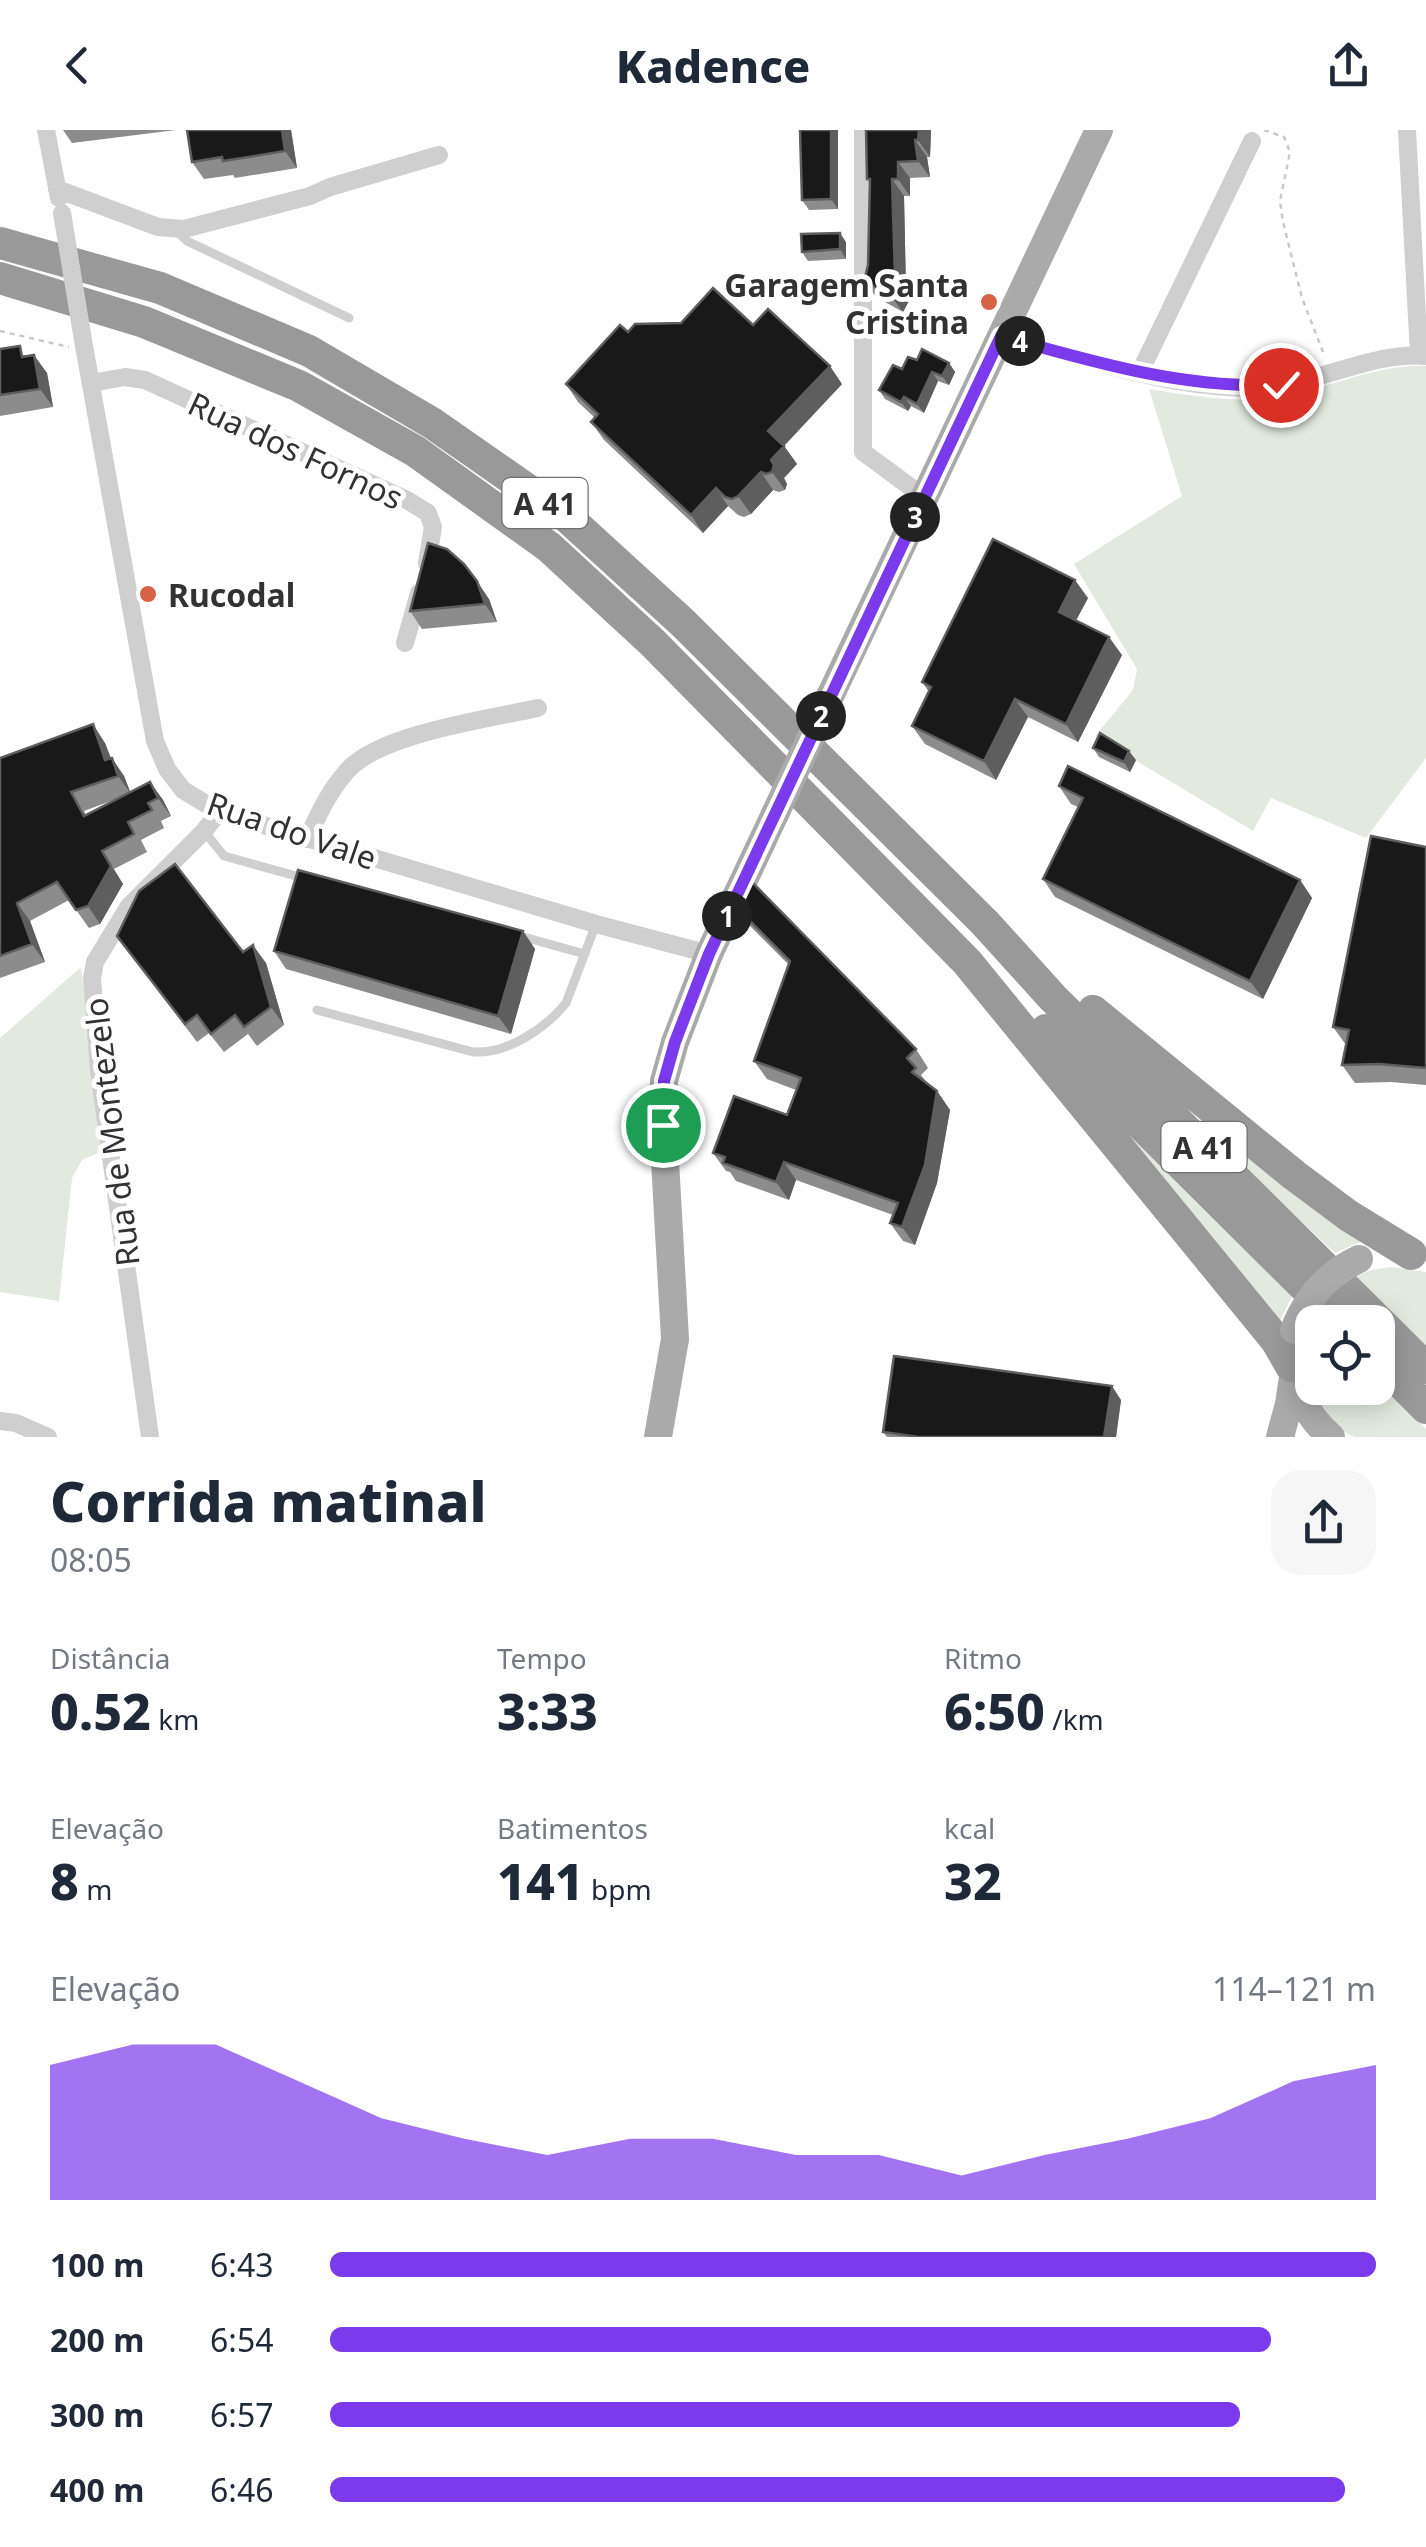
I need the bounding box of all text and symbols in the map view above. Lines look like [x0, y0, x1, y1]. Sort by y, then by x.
text: Kadence [616, 35, 810, 96]
icon: back [50, 38, 105, 93]
icon: share [1321, 38, 1376, 93]
place label: Garagem Santa Cristina [724, 263, 969, 343]
marker: Garagem Santa Cristina [978, 291, 1000, 313]
pin: 4 [995, 316, 1045, 366]
text: 4 [1012, 322, 1028, 360]
pin [1239, 343, 1324, 428]
icon: check [1254, 358, 1309, 413]
street label: Rua dos Fornos [182, 381, 410, 519]
road number: A 41 [502, 478, 588, 528]
pin: 3 [890, 492, 940, 542]
text: 3 [907, 498, 923, 536]
place label: Rucodal [168, 573, 295, 616]
marker: Rucodal [137, 583, 159, 605]
pin: 2 [796, 691, 846, 741]
text: 2 [813, 697, 829, 735]
street label: Rua do Vale [202, 781, 382, 879]
pin: 1 [702, 891, 752, 941]
text: 1 [719, 897, 735, 935]
street label: Rua de Montezelo [73, 995, 149, 1269]
pin [621, 1083, 706, 1168]
icon: arrive [636, 1098, 691, 1153]
road number: A 41 [1162, 1122, 1246, 1172]
map controls [1295, 1305, 1395, 1405]
button: locate [1295, 1305, 1395, 1405]
text: Corrida matinal [50, 1463, 487, 1538]
button: share [1271, 1470, 1376, 1575]
text: 08:05 [50, 1538, 132, 1581]
text: Distância [50, 1639, 171, 1677]
text: Tempo [497, 1639, 587, 1677]
text: Ritmo [944, 1639, 1022, 1677]
text: 0.52 [50, 1677, 151, 1745]
text: 3:33 [497, 1677, 598, 1745]
text: 6:50 [944, 1677, 1045, 1745]
text: km [151, 1700, 199, 1738]
text: /km [1045, 1700, 1104, 1738]
text: Elevação [50, 1809, 164, 1847]
text: Batimentos [497, 1809, 648, 1847]
text: kcal [944, 1809, 995, 1847]
text: 8 [50, 1847, 79, 1915]
text: 141 [497, 1847, 584, 1915]
text: 32 [944, 1847, 1002, 1915]
text: m [79, 1870, 112, 1908]
text: bpm [584, 1870, 652, 1908]
text: Elevação [50, 1967, 180, 2010]
text: 114–121 m [1212, 1967, 1376, 2010]
text: 100 m [50, 2243, 144, 2286]
text: 6:43 [210, 2243, 274, 2286]
text: 200 m [50, 2318, 144, 2361]
text: 6:54 [210, 2318, 274, 2361]
text: 300 m [50, 2393, 144, 2436]
text: 6:57 [210, 2393, 274, 2436]
text: 400 m [50, 2468, 144, 2511]
text: 6:46 [210, 2468, 274, 2511]

